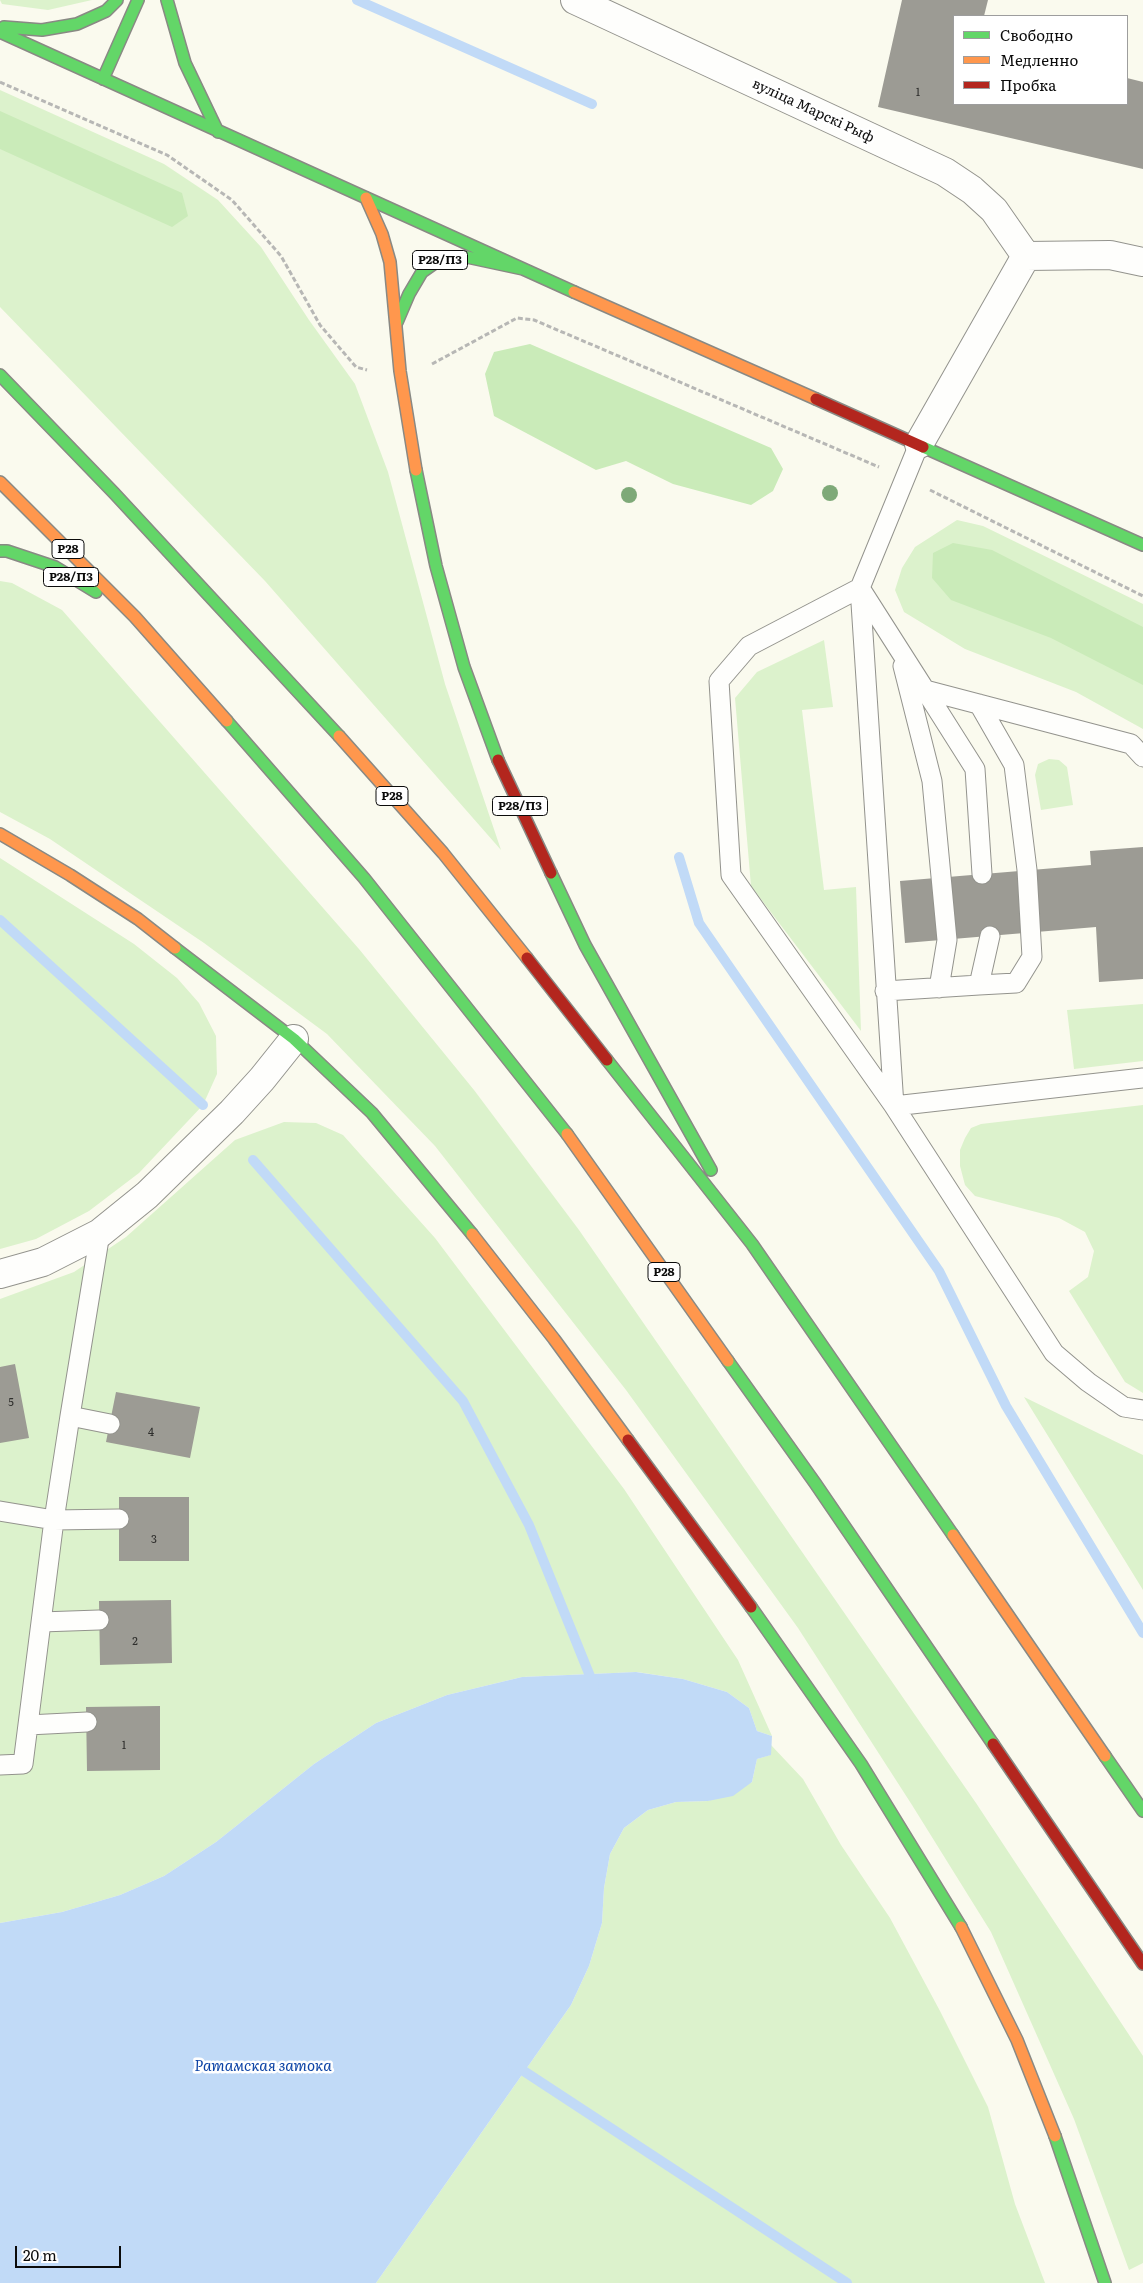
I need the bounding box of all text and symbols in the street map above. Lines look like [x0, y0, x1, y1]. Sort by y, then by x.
legend [953, 15, 1128, 105]
text: Свободно [1000, 23, 1073, 46]
text: Медленно [1000, 48, 1078, 71]
text: Пробка [1000, 73, 1056, 96]
street label: вуліца Марскі Рыф [749, 75, 877, 147]
house number: 1 [916, 86, 920, 100]
road number: Р28/П3 [412, 250, 468, 270]
road number: Р28 [52, 540, 84, 558]
road number: Р28/П3 [44, 568, 98, 586]
road number: Р28 [376, 786, 408, 806]
road number: Р28/П3 [492, 796, 548, 816]
road number: Р28 [648, 1262, 680, 1282]
house number: 5 [8, 1396, 14, 1410]
house number: 4 [148, 1426, 154, 1440]
house number: 3 [151, 1533, 157, 1547]
house number: 2 [132, 1635, 138, 1649]
house number: 1 [122, 1739, 126, 1753]
water label: Ратамская затока [194, 2058, 332, 2076]
scale bar [18, 2236, 124, 2268]
text: 20 m [23, 2243, 57, 2266]

